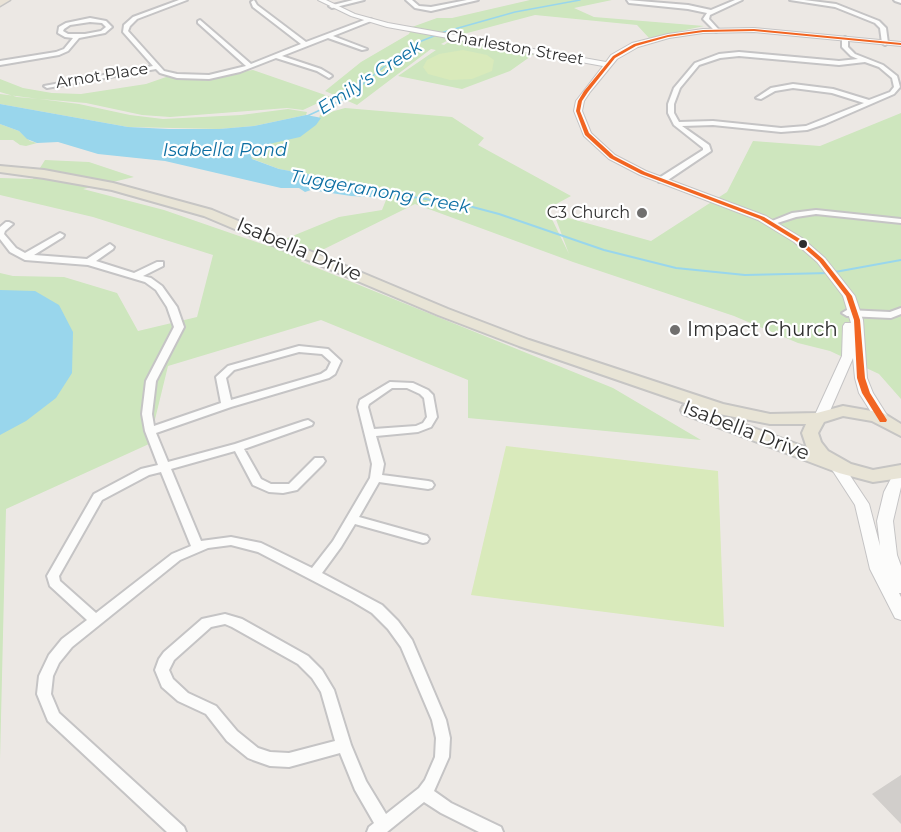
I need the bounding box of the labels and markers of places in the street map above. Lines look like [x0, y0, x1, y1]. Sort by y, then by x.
place label: C3 Church [547, 203, 630, 223]
marker: C3 Church [635, 206, 649, 220]
unlabelled marker [797, 238, 809, 250]
place label: Impact Church [687, 318, 838, 342]
marker: Impact Church [668, 323, 682, 337]

